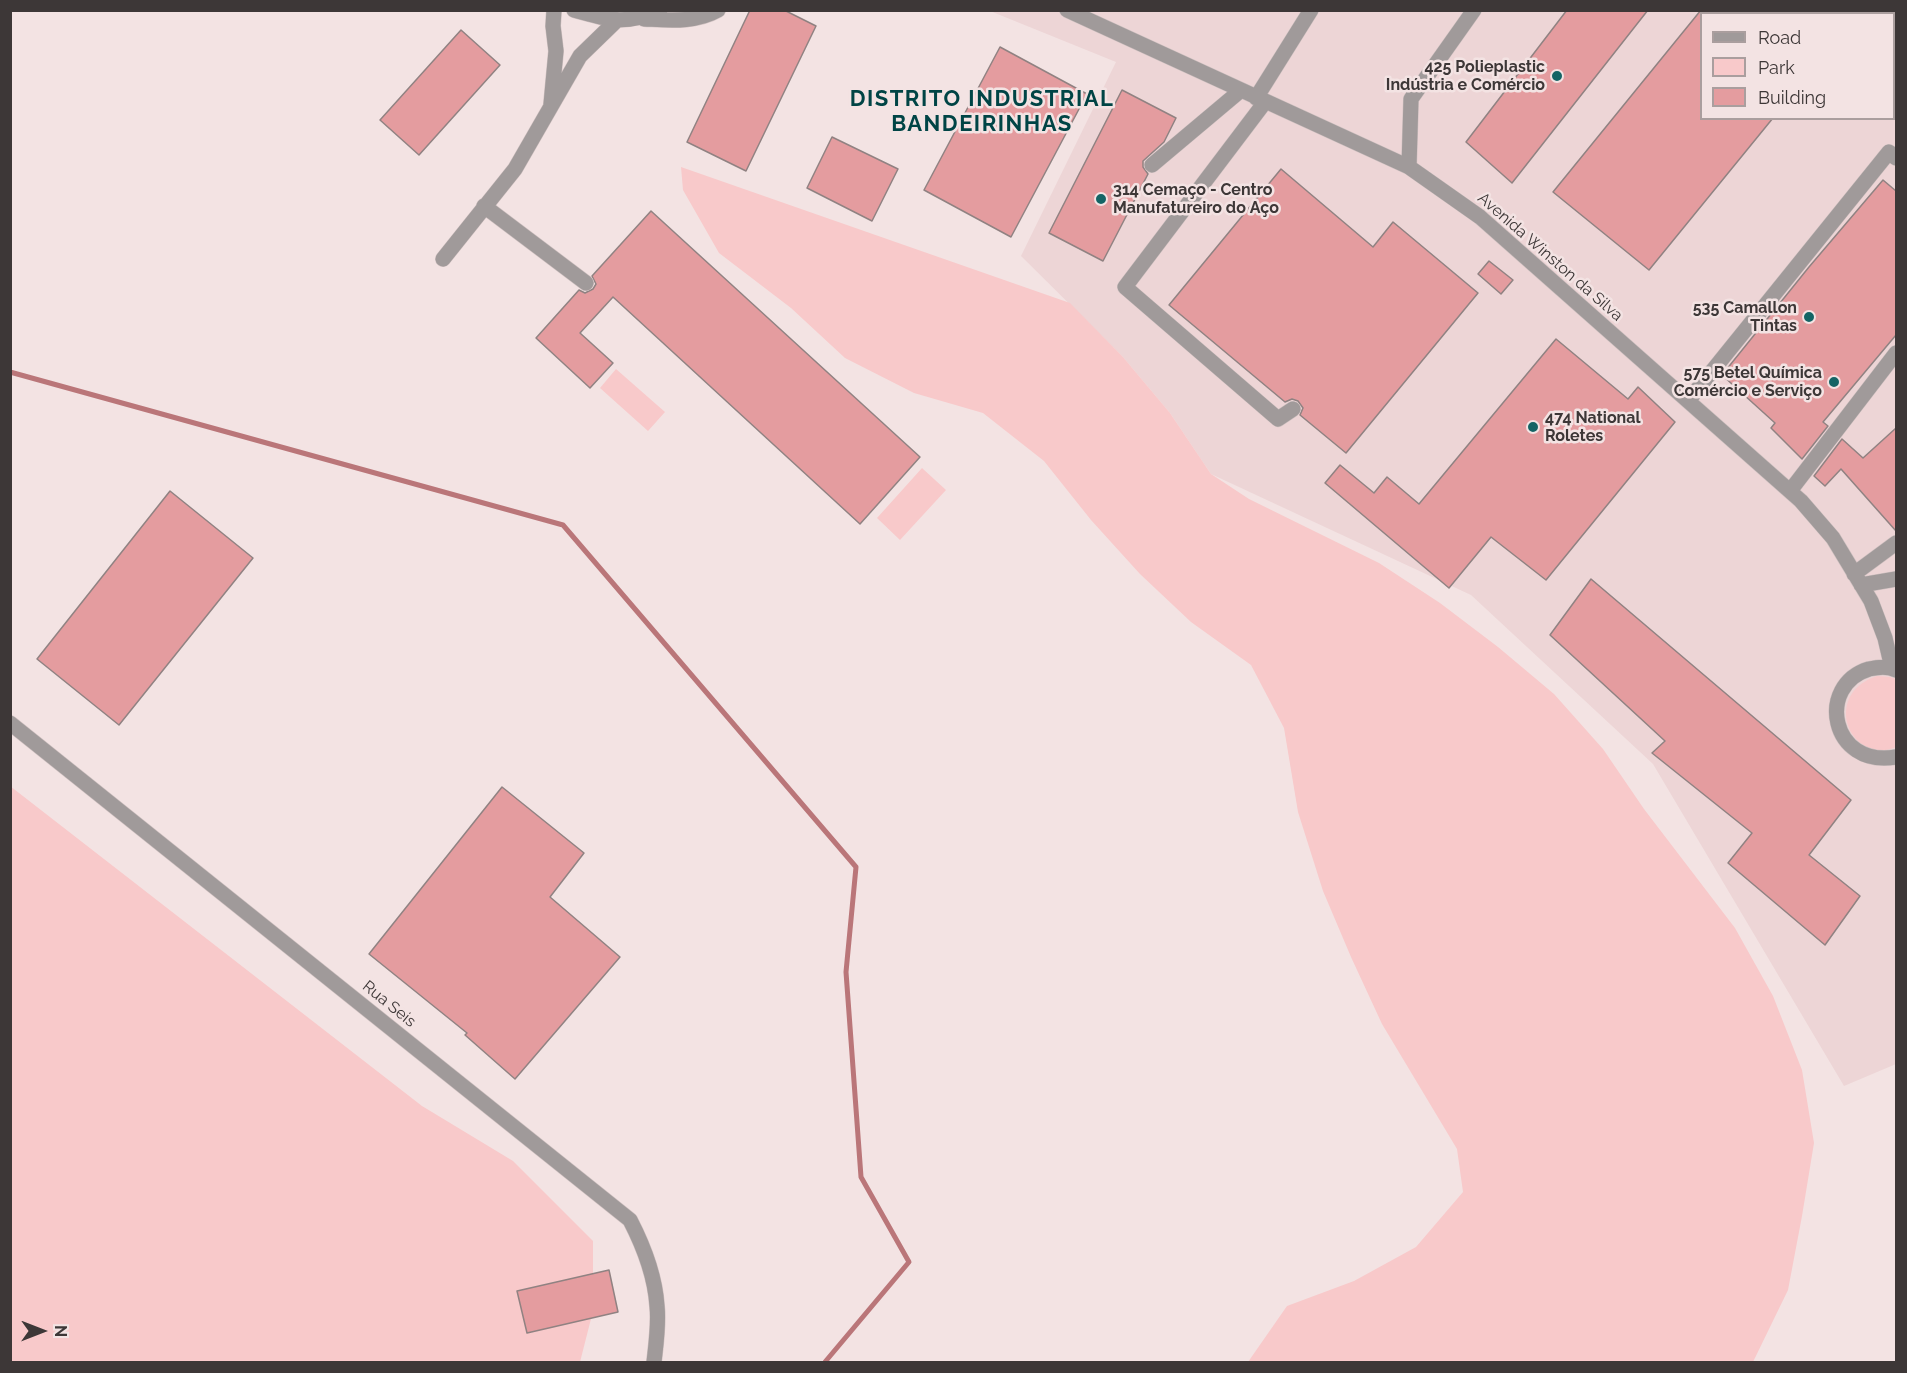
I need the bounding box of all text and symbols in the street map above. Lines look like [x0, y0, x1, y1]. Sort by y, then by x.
legend [1700, 12, 1895, 120]
text: Road [1758, 27, 1801, 48]
place label: 425 Polieplastic Indústria e Comércio [1386, 57, 1545, 95]
text: Park [1758, 57, 1795, 78]
marker: 425 Polieplastic Indústria e Comércio [1550, 69, 1564, 83]
district label: DISTRITO INDUSTRIAL BANDEIRINHAS [850, 86, 1114, 138]
text: Building [1758, 87, 1826, 108]
place label: 314 Cemaço - Centro Manufatureiro do Aço [1113, 180, 1279, 218]
street label: Avenida Winston da Silva [1474, 189, 1626, 325]
marker: 314 Cemaço - Centro Manufatureiro do Aço [1094, 192, 1108, 206]
place label: 535 Camallon Tintas [1693, 298, 1797, 336]
marker: 535 Camallon Tintas [1802, 310, 1816, 324]
place label: 575 Betel Química Comércio e Serviço [1674, 363, 1822, 401]
marker: 575 Betel Química Comércio e Serviço [1827, 375, 1841, 389]
place label: 474 National Roletes [1545, 408, 1641, 446]
marker: 474 National Roletes [1526, 420, 1540, 434]
street label: Rua Seis [358, 977, 420, 1031]
north arrow [12, 1301, 72, 1361]
text: N [51, 1325, 70, 1337]

